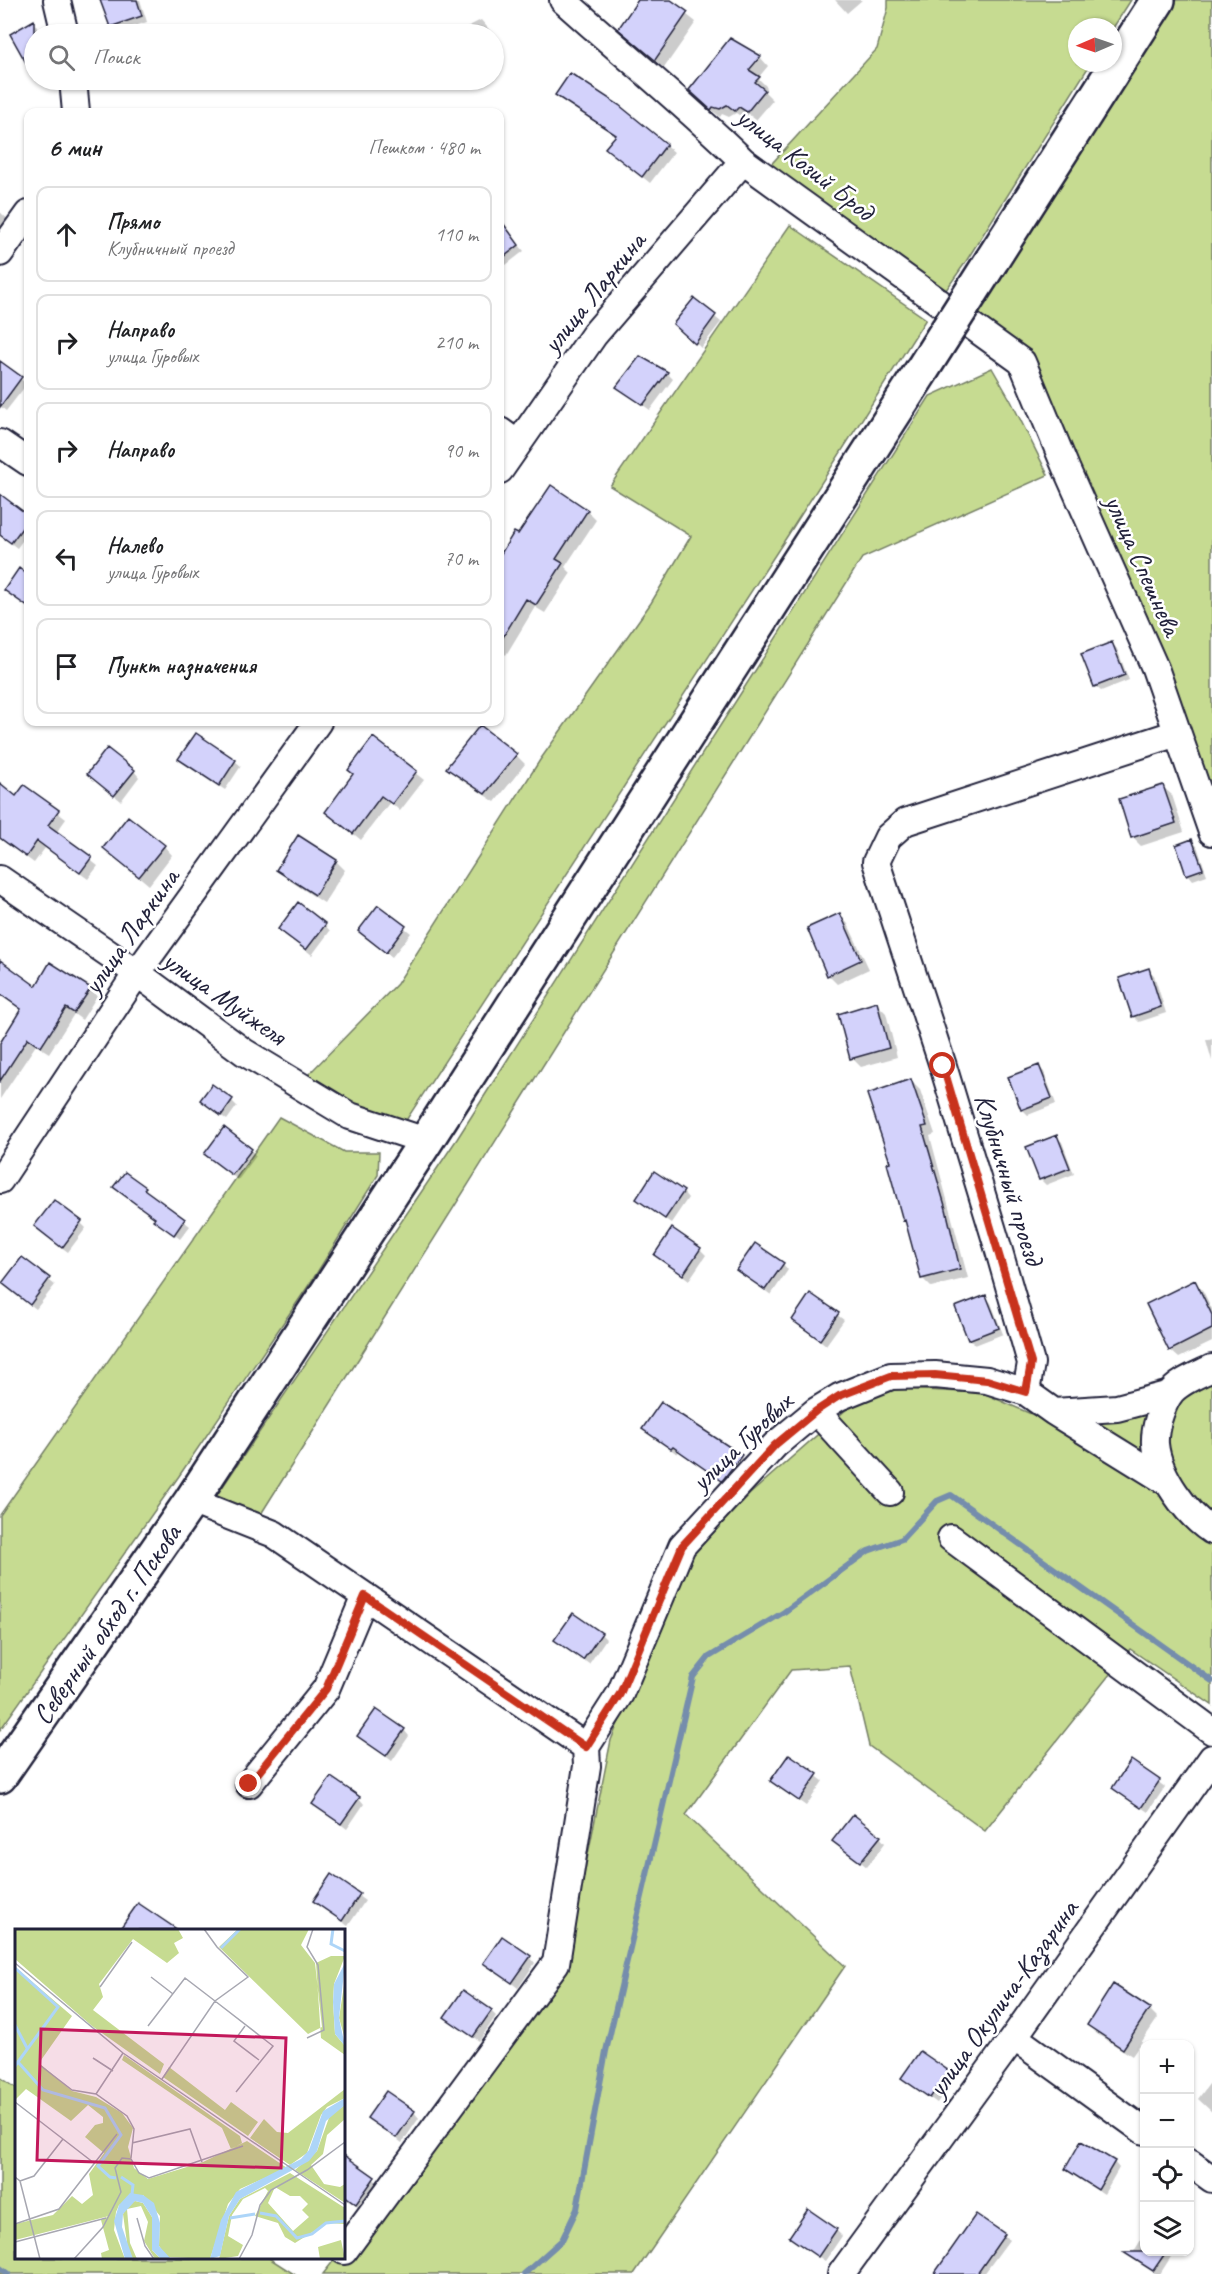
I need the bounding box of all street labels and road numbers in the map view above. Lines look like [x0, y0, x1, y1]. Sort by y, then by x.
street label: улица Козий Брод [728, 98, 884, 230]
street label: улица Ларкина [533, 223, 654, 362]
street label: улица Спешнева [1096, 488, 1191, 643]
street label: улица Ларкина [73, 859, 188, 1003]
street label: улица Муйжеля [155, 941, 295, 1054]
street label: Клубничный проезд [967, 1089, 1053, 1272]
street label: улица Гуровых [682, 1383, 801, 1500]
street label: Северный обход г. Пскова [24, 1516, 190, 1731]
street label: улица Окулича-Казарина [918, 1891, 1088, 2106]

